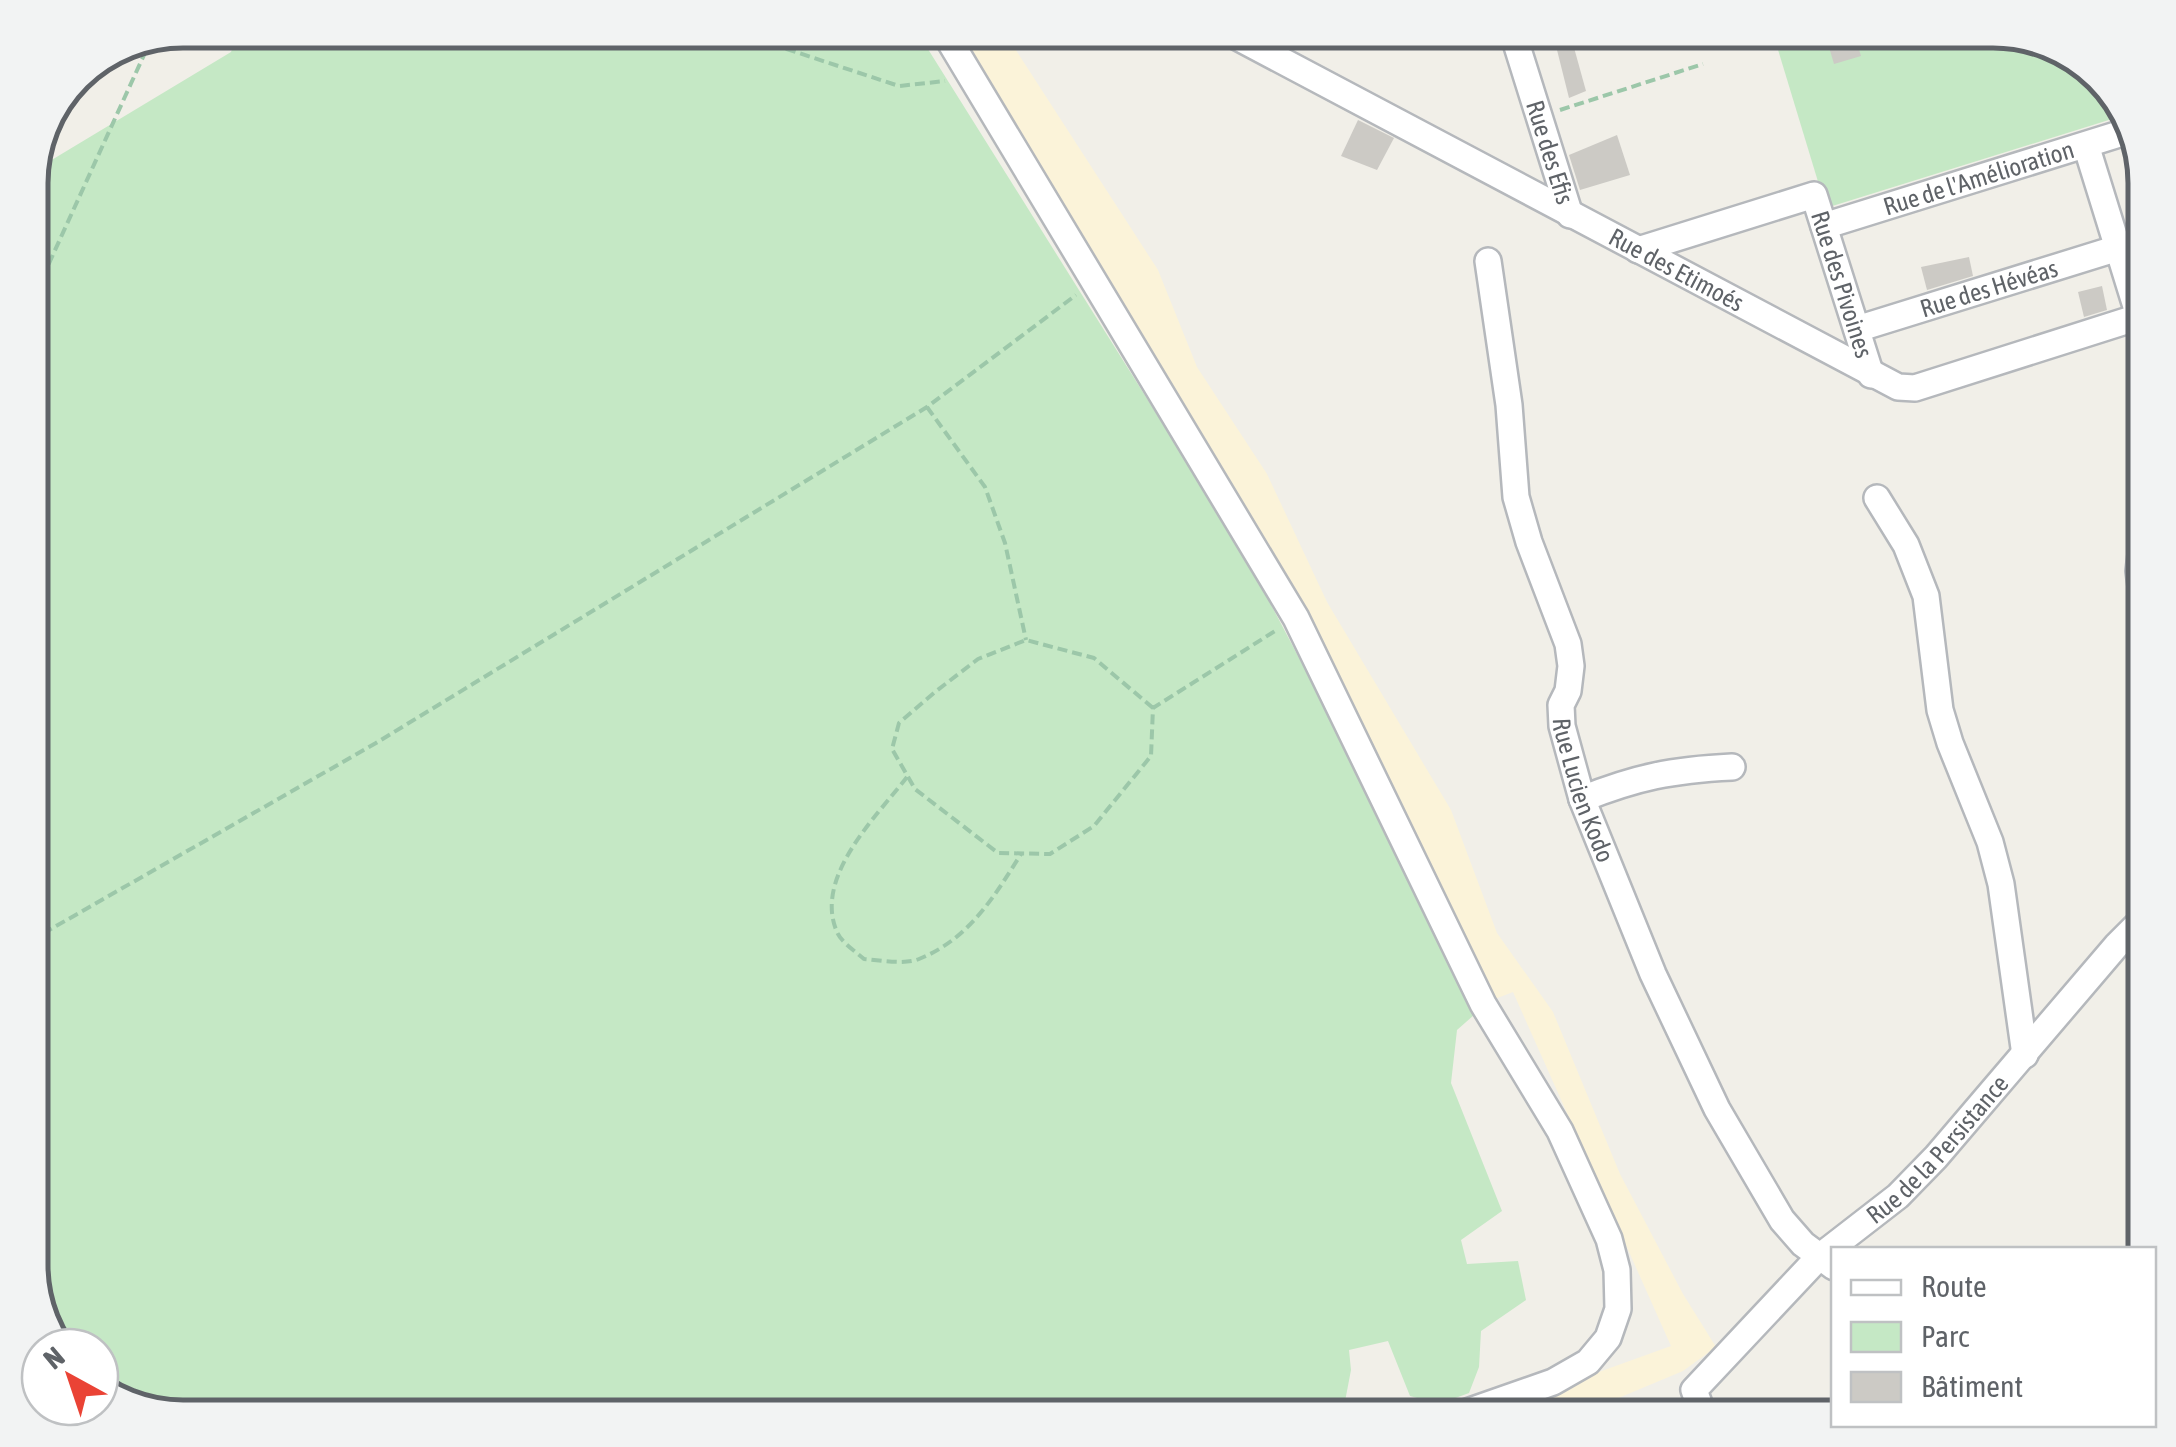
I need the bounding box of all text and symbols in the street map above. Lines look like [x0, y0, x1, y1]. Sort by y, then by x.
street label: Rue des Efis [1521, 97, 1580, 208]
street label: Rue de l'Amélioration [1880, 135, 2077, 221]
street label: Rue des Pivoines [1806, 207, 1879, 361]
street label: Rue des Etimoés [1604, 223, 1749, 317]
street label: Rue des Hévéas [1917, 254, 2061, 323]
street label: Rue Lucien Kodo [1548, 717, 1620, 866]
street label: Rue de la Persistance [1861, 1069, 2014, 1229]
legend [1831, 1247, 2156, 1427]
text: Route [1921, 1269, 1987, 1303]
text: Parc [1921, 1319, 1970, 1353]
north arrow [20, 1327, 120, 1427]
text: N [37, 1340, 71, 1375]
text: Bâtiment [1921, 1369, 2023, 1403]

